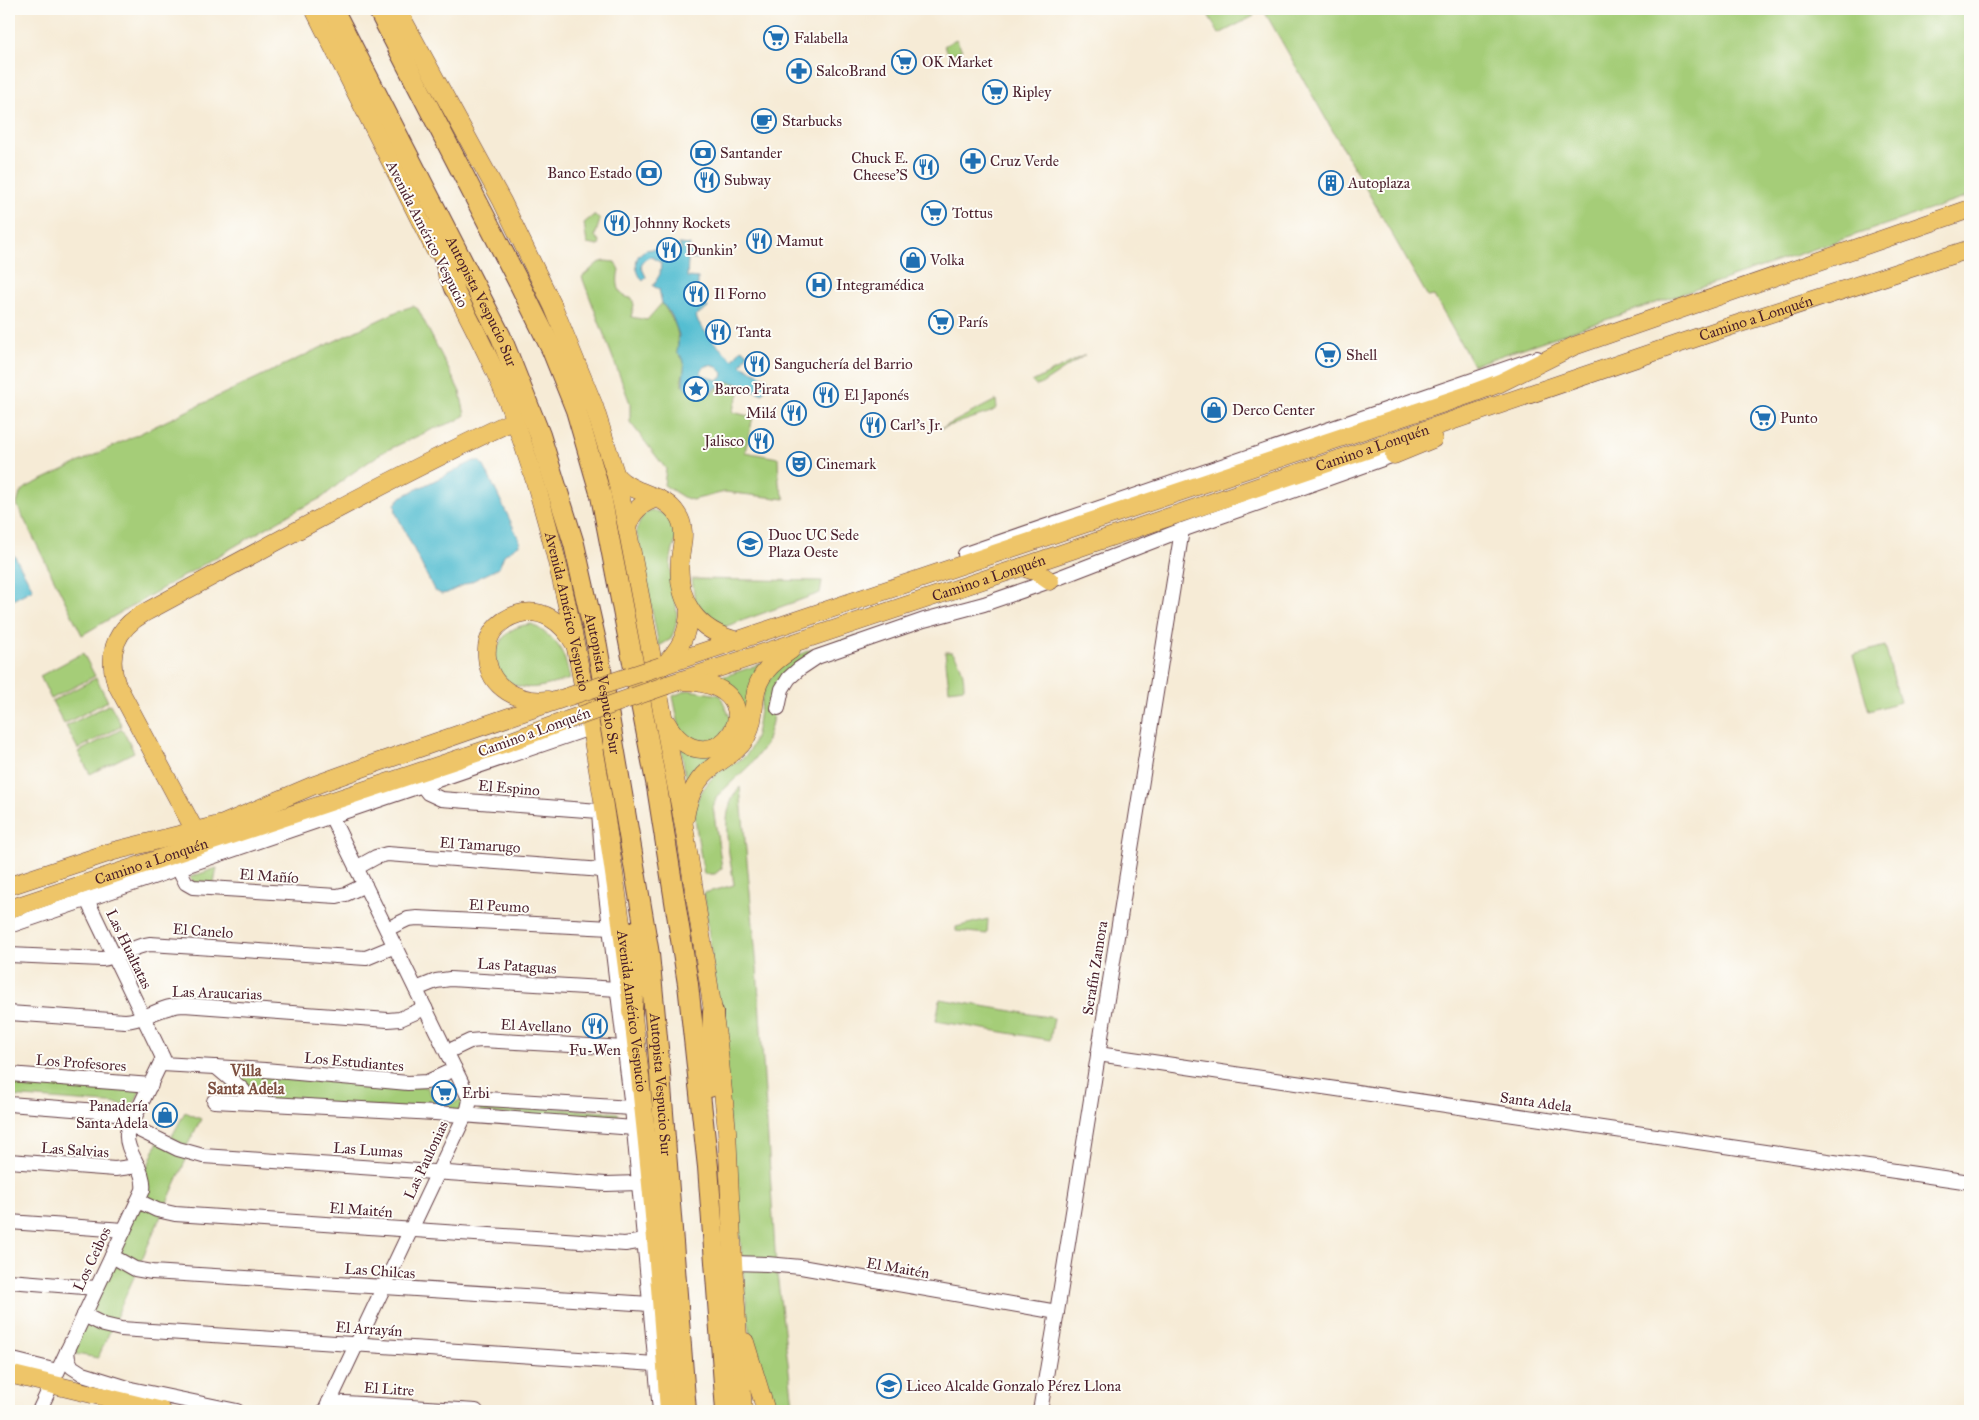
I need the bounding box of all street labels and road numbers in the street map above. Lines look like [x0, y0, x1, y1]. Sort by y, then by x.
street label: Avenida Américo Vespucio [382, 157, 472, 311]
street label: Autopista Vespucio Sur [441, 232, 521, 370]
street label: Camino a Lonquén [1697, 291, 1815, 345]
street label: Camino a Lonquén [1313, 420, 1431, 475]
street label: Avenida Américo Vespucio [541, 529, 593, 693]
street label: Camino a Lonquén [930, 551, 1048, 605]
street label: Autopista Vespucio Sur [581, 611, 624, 756]
street label: Camino a Lonquén [475, 703, 593, 762]
street label: El Espino [477, 776, 541, 800]
street label: El Tamarugo [439, 833, 521, 857]
street label: Camino a Lonquén [92, 834, 210, 889]
street label: El Mañío [239, 865, 300, 887]
street label: El Peumo [468, 895, 530, 917]
street label: Las Hualtatas [102, 906, 156, 992]
street label: Serafín Zamora [1079, 919, 1111, 1016]
street label: El Canelo [172, 920, 234, 942]
street label: Avenida Américo Vespucio [613, 928, 651, 1093]
street label: Las Pataguas [477, 954, 557, 978]
street label: Las Araucarias [172, 982, 262, 1004]
street label: Autopista Vespucio Sur [646, 1011, 675, 1157]
street label: El Avellano [500, 1015, 572, 1037]
street label: Los Estudiantes [303, 1049, 405, 1075]
street label: Los Profesores [35, 1051, 127, 1075]
street label: Santa Adela [1499, 1088, 1574, 1116]
street label: Las Paulonias [400, 1118, 452, 1202]
street label: Las Salvias [40, 1139, 110, 1161]
street label: Las Lumas [333, 1139, 403, 1161]
street label: El Maitén [329, 1199, 393, 1221]
street label: Los Ceibos [69, 1224, 115, 1294]
street label: El Maitén [865, 1254, 931, 1282]
street label: Las Chilcas [344, 1260, 416, 1282]
street label: El Arrayán [335, 1318, 403, 1340]
street label: El Litre [363, 1378, 415, 1400]

